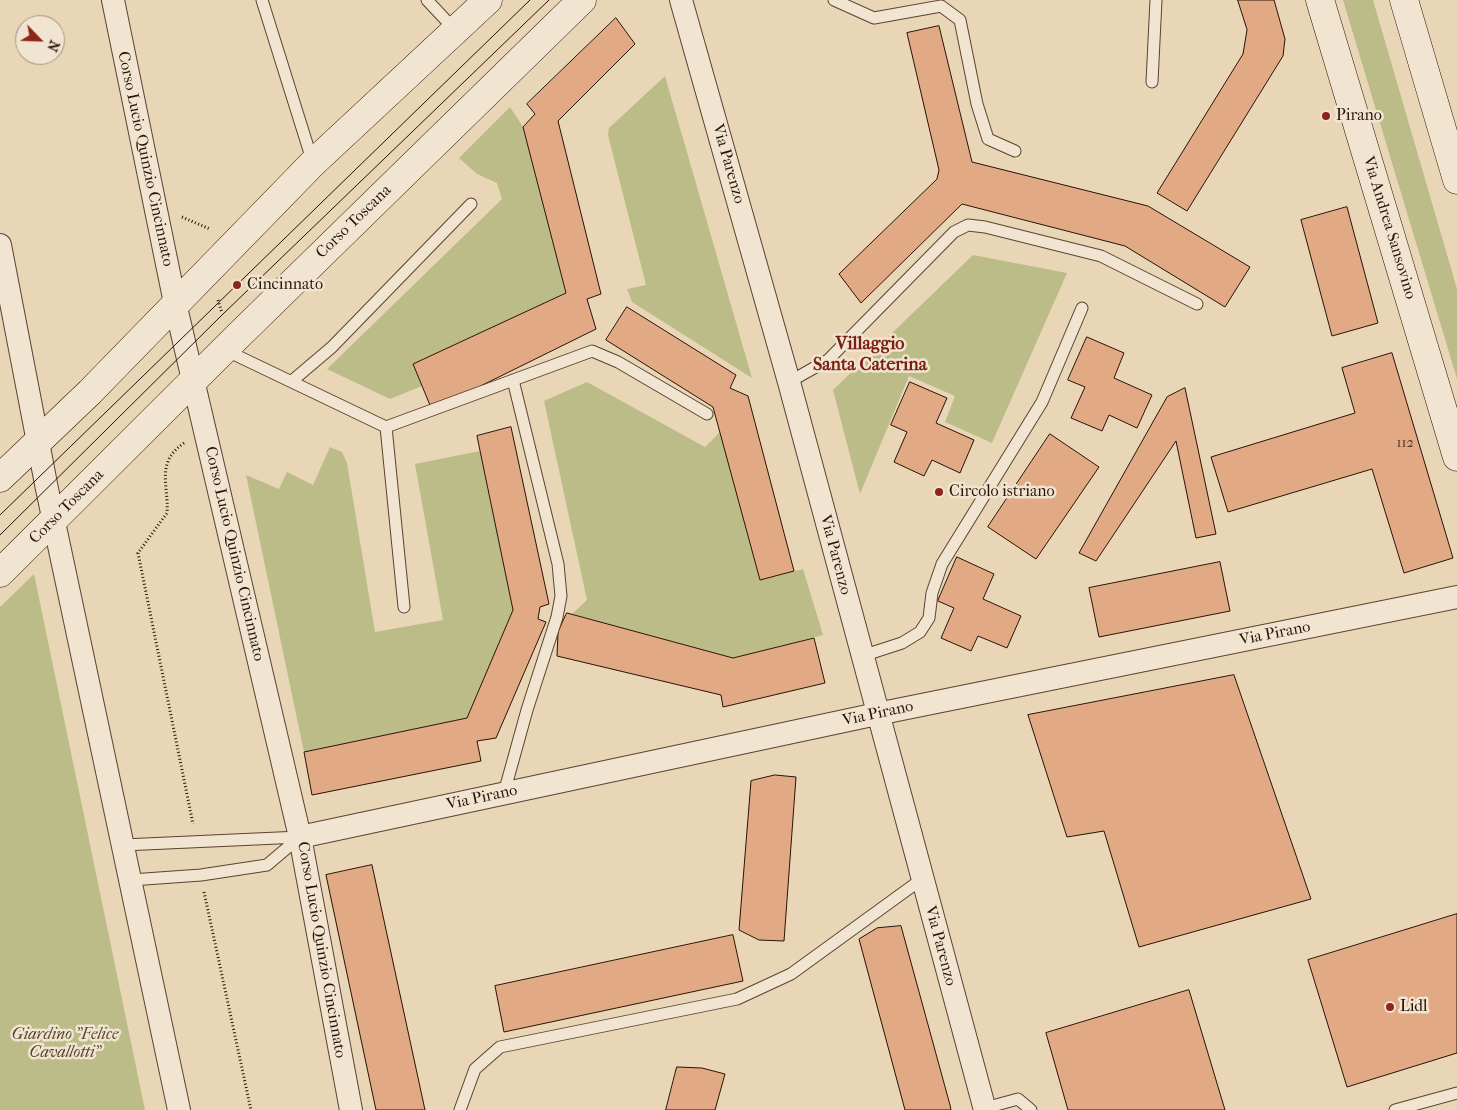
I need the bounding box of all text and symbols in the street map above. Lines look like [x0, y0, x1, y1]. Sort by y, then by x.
north arrow [15, 15, 65, 65]
text: N [43, 38, 63, 54]
street label: Corso Lucio Quinzio Cincinnato [113, 50, 177, 268]
place label: Pirano [1336, 106, 1382, 126]
marker: Pirano [1320, 110, 1332, 122]
street label: Via Parenzo [707, 122, 749, 206]
street label: Via Andrea Sansovino [1358, 154, 1420, 302]
street label: Corso Toscana [312, 181, 396, 263]
place label: Cincinnato [247, 275, 323, 295]
marker: Cincinnato [231, 279, 243, 291]
district label: Villaggio Santa Caterina [813, 334, 927, 376]
house number: 112 [1396, 436, 1414, 452]
street label: Corso Lucio Quinzio Cincinnato [200, 445, 268, 663]
street label: Corso Toscana [26, 466, 108, 548]
place label: Circolo istriano [949, 482, 1055, 502]
marker: Circolo istriano [933, 486, 945, 498]
street label: Via Parenzo [815, 513, 855, 597]
street label: Via Pirano [1238, 618, 1312, 650]
street label: Via Pirano [841, 697, 915, 731]
street label: Via Pirano [445, 781, 519, 815]
street label: Corso Lucio Quinzio Cincinnato [292, 840, 350, 1060]
street label: Via Parenzo [920, 904, 960, 988]
place label: Lidl [1400, 997, 1427, 1017]
marker: Lidl [1384, 1001, 1396, 1013]
park label: Giardino "Felice Cavallotti" [12, 1025, 118, 1063]

